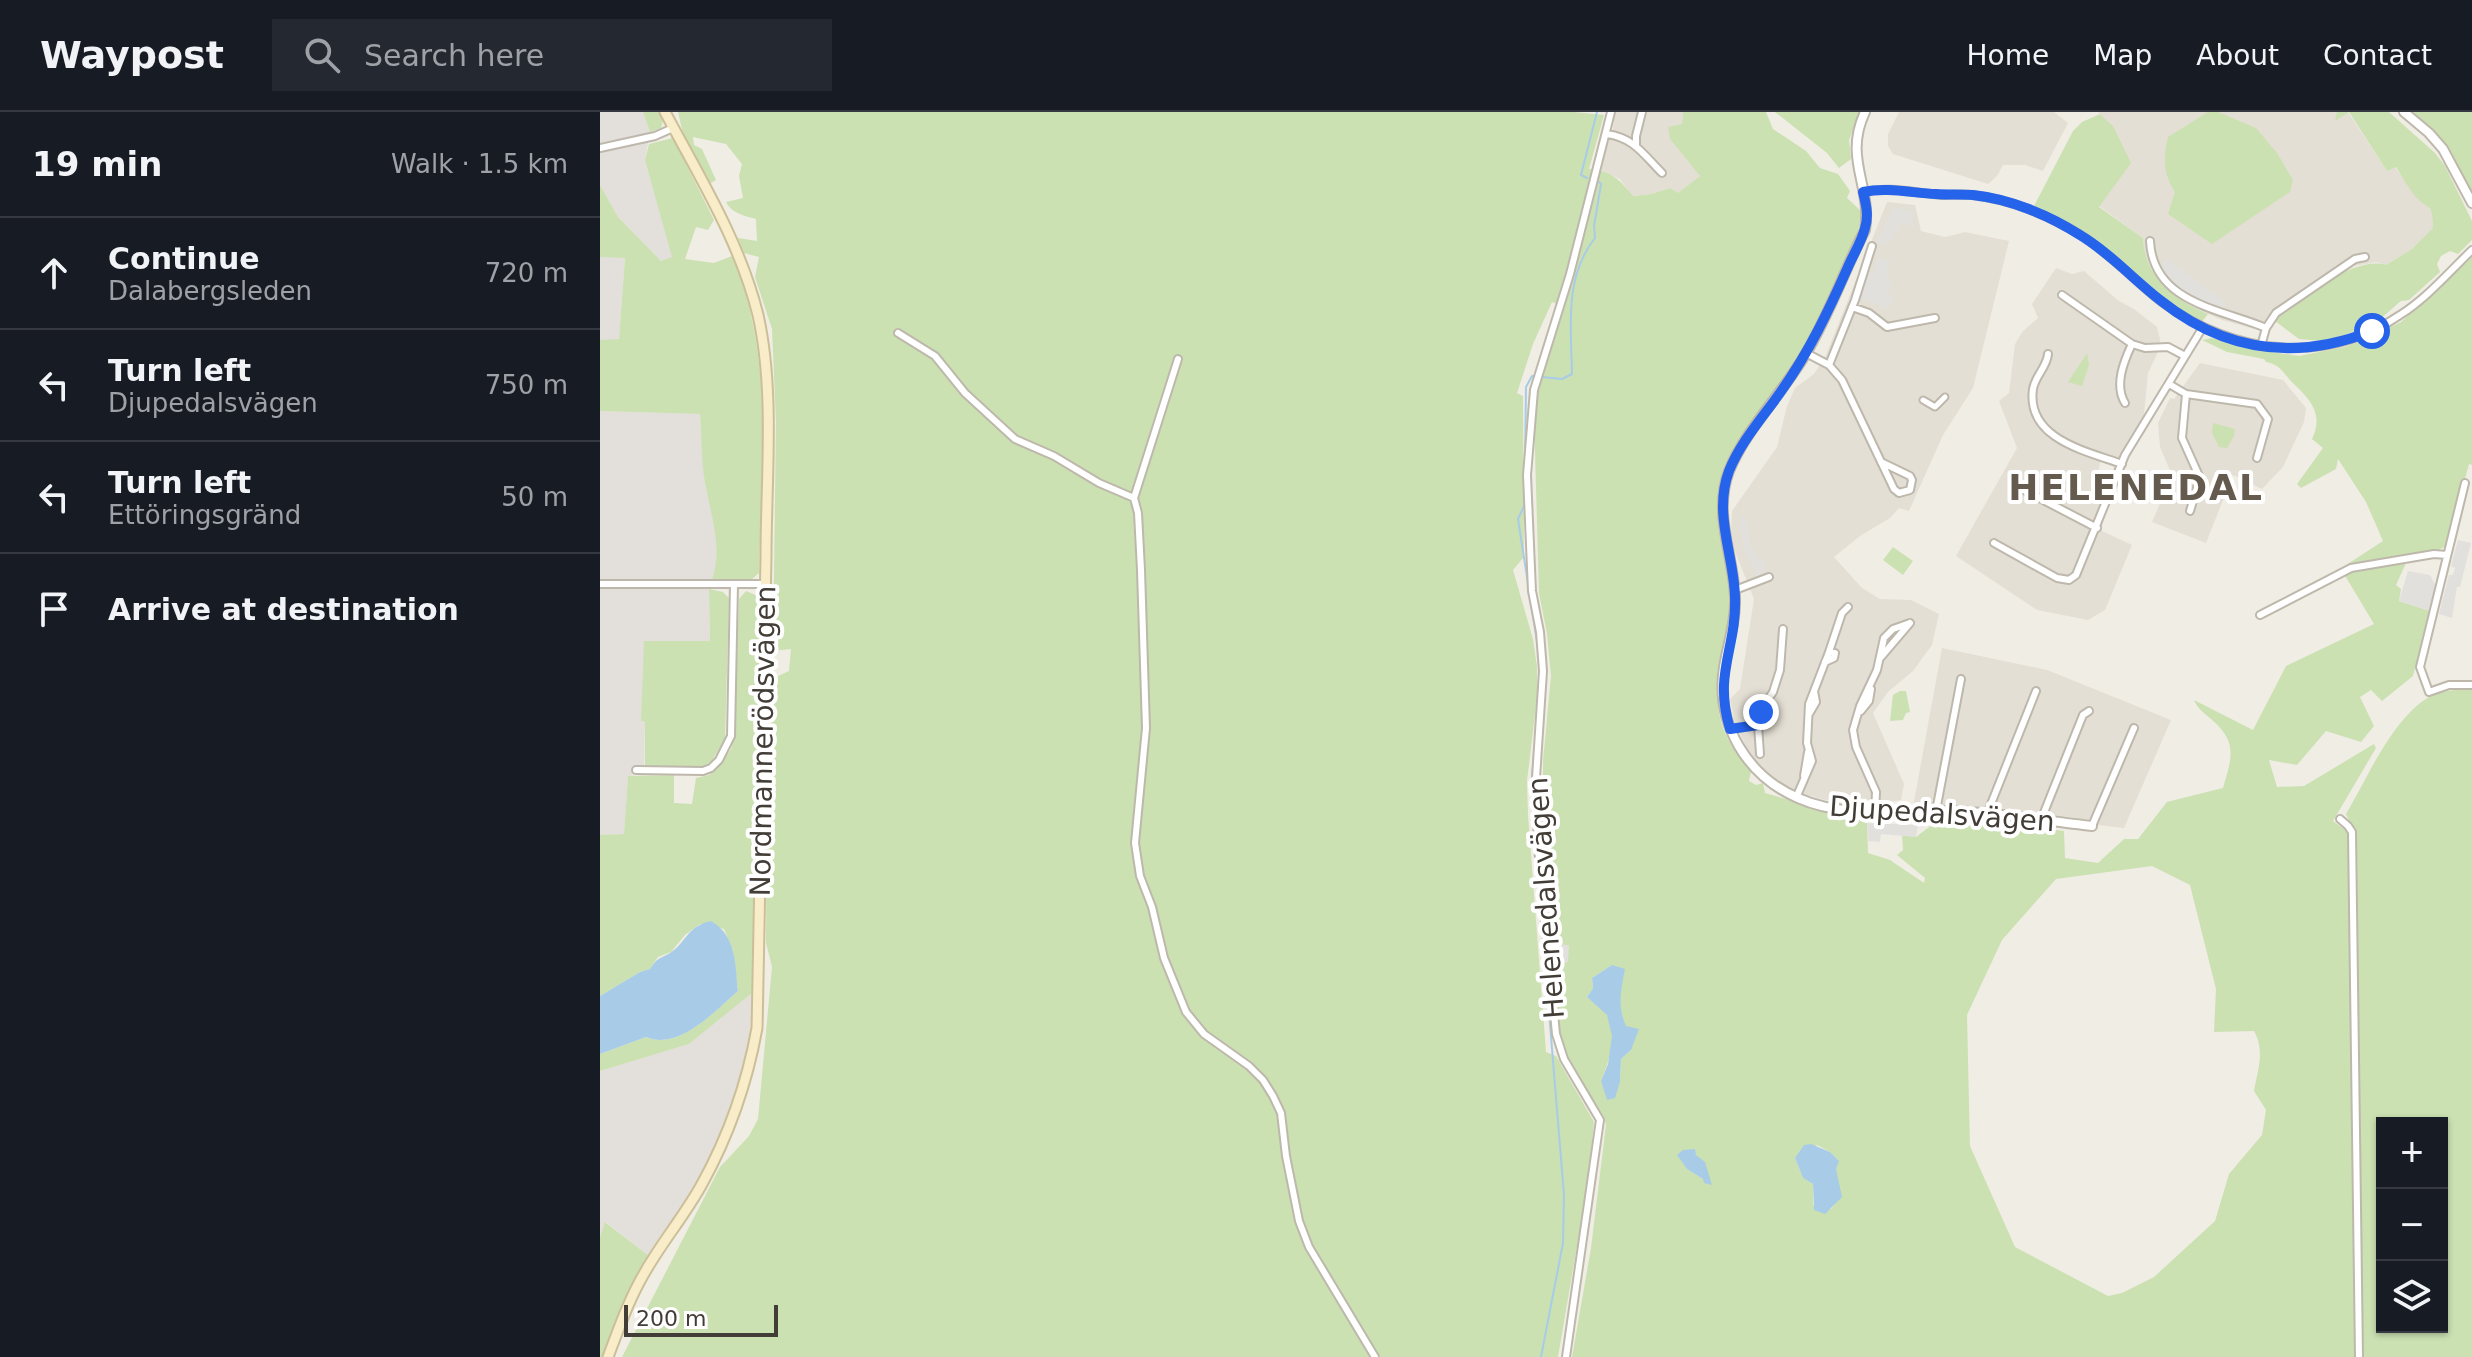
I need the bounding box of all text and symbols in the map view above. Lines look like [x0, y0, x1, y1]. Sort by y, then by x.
search box [272, 19, 832, 91]
text: Waypost [40, 33, 224, 77]
icon: search [300, 33, 344, 77]
text: Search here [364, 38, 544, 73]
text: Home [1966, 39, 2049, 72]
text: Map [2093, 39, 2152, 72]
text: About [2196, 39, 2279, 72]
text: Contact [2323, 39, 2432, 72]
text: 19 min [32, 144, 162, 184]
text: Walk · 1.5 km [391, 149, 568, 179]
text: Continue [108, 241, 260, 276]
icon: ahead [32, 251, 76, 295]
text: 720 m [485, 258, 568, 288]
text: Dalabergsleden [108, 276, 312, 306]
route start [2354, 313, 2390, 349]
text: Turn left [108, 353, 251, 388]
icon: left [32, 363, 76, 407]
text: 750 m [485, 370, 568, 400]
text: Djupedalsvägen [108, 388, 318, 418]
text: Turn left [108, 465, 251, 500]
district label: HELENEDAL [2008, 467, 2264, 508]
icon: left [32, 475, 76, 519]
text: 50 m [501, 482, 568, 512]
text: Ettöringsgränd [108, 500, 301, 530]
street label: Nordmannerödsvägen [744, 585, 782, 897]
icon: arrive [32, 587, 76, 631]
text: Arrive at destination [108, 592, 459, 627]
route end [1743, 694, 1779, 730]
street label: Helenedalsvägen [1521, 776, 1571, 1020]
street label: Djupedalsvägen [1828, 790, 2056, 838]
map controls [2376, 1117, 2448, 1333]
button: + [2376, 1117, 2448, 1189]
button: − [2376, 1189, 2448, 1261]
button: layers [2376, 1261, 2448, 1333]
scale bar [624, 1301, 778, 1337]
text: 200 m [636, 1306, 706, 1331]

